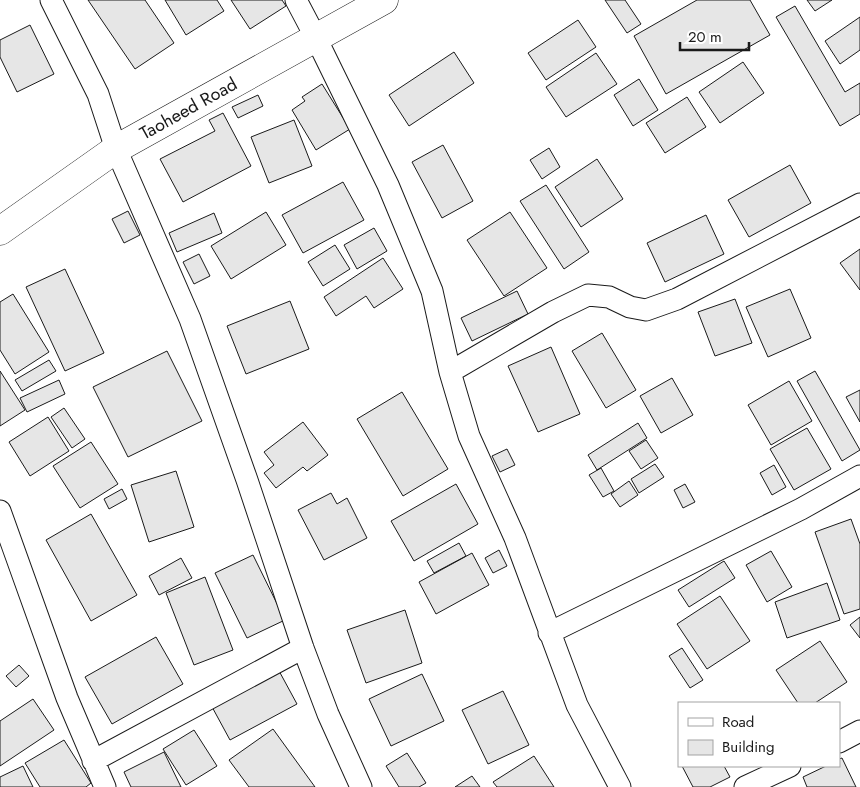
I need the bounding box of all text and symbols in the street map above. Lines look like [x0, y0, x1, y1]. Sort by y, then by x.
scale bar [680, 20, 749, 52]
text: 20 m [688, 26, 722, 48]
street label: Taoheed Road [135, 71, 242, 146]
legend [678, 702, 840, 767]
text: Road [722, 711, 754, 733]
text: Building [722, 736, 774, 758]

